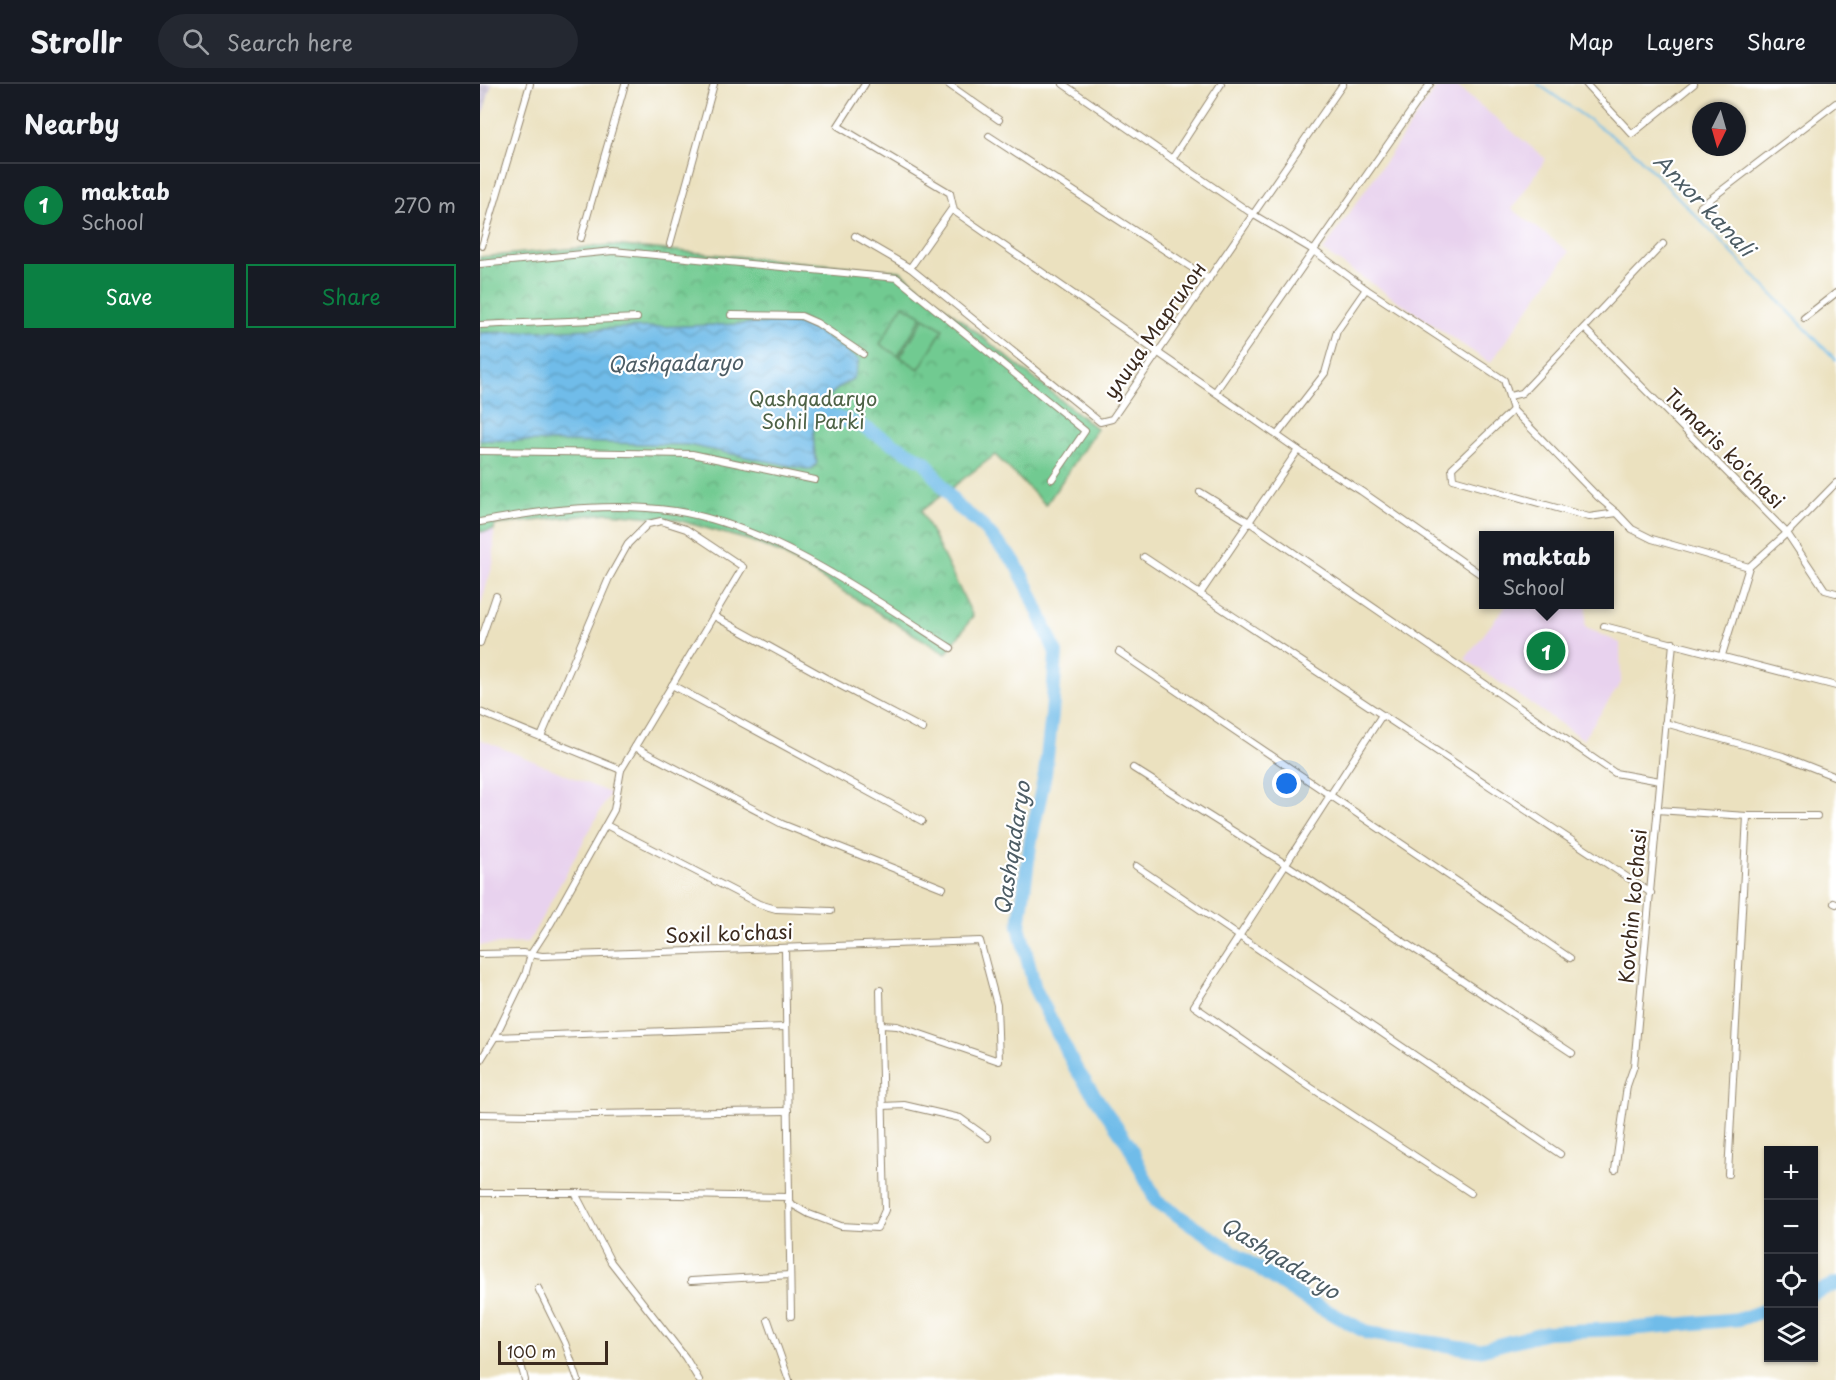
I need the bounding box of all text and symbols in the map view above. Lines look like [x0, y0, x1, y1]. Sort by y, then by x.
search box [158, 14, 578, 68]
text: Strollr [30, 20, 122, 63]
icon: search [179, 25, 212, 58]
text: Search here [227, 25, 353, 58]
text: Map [1569, 25, 1613, 57]
text: Layers [1646, 25, 1714, 57]
text: Share [1747, 25, 1806, 57]
north arrow [1692, 102, 1746, 156]
text: Nearby [24, 104, 119, 143]
water label: Anxor kanali [1647, 145, 1765, 265]
text: maktab [81, 174, 170, 207]
text: 1 [39, 190, 48, 220]
text: 270 m [393, 190, 456, 220]
text: School [81, 207, 144, 237]
street label: улица Маргилон [1095, 255, 1213, 405]
button: Save [24, 264, 234, 328]
button: Share [246, 264, 456, 328]
water label: Qashqadaryo [607, 345, 744, 379]
street label: Tumaris ko'chasi [1658, 381, 1792, 515]
park label: Qashqadaryo Sohil Parki [749, 383, 877, 436]
popup [1479, 531, 1614, 609]
text: maktab [1502, 539, 1591, 572]
text: School [1502, 572, 1565, 602]
pin: 1 [1526, 628, 1566, 674]
your location [1272, 769, 1301, 798]
water label: Qashqadaryo [985, 778, 1038, 917]
street label: Kovchin ko'chasi [1610, 827, 1654, 985]
street label: Soxil ko'chasi [664, 916, 794, 950]
map controls [1764, 1146, 1818, 1362]
button: + [1764, 1146, 1818, 1200]
button: − [1764, 1200, 1818, 1254]
water label: Qashqadaryo [1215, 1208, 1348, 1307]
button: locate [1764, 1254, 1818, 1308]
button: layers [1764, 1308, 1818, 1362]
scale bar [498, 1338, 608, 1366]
text: 100 m [507, 1339, 556, 1363]

